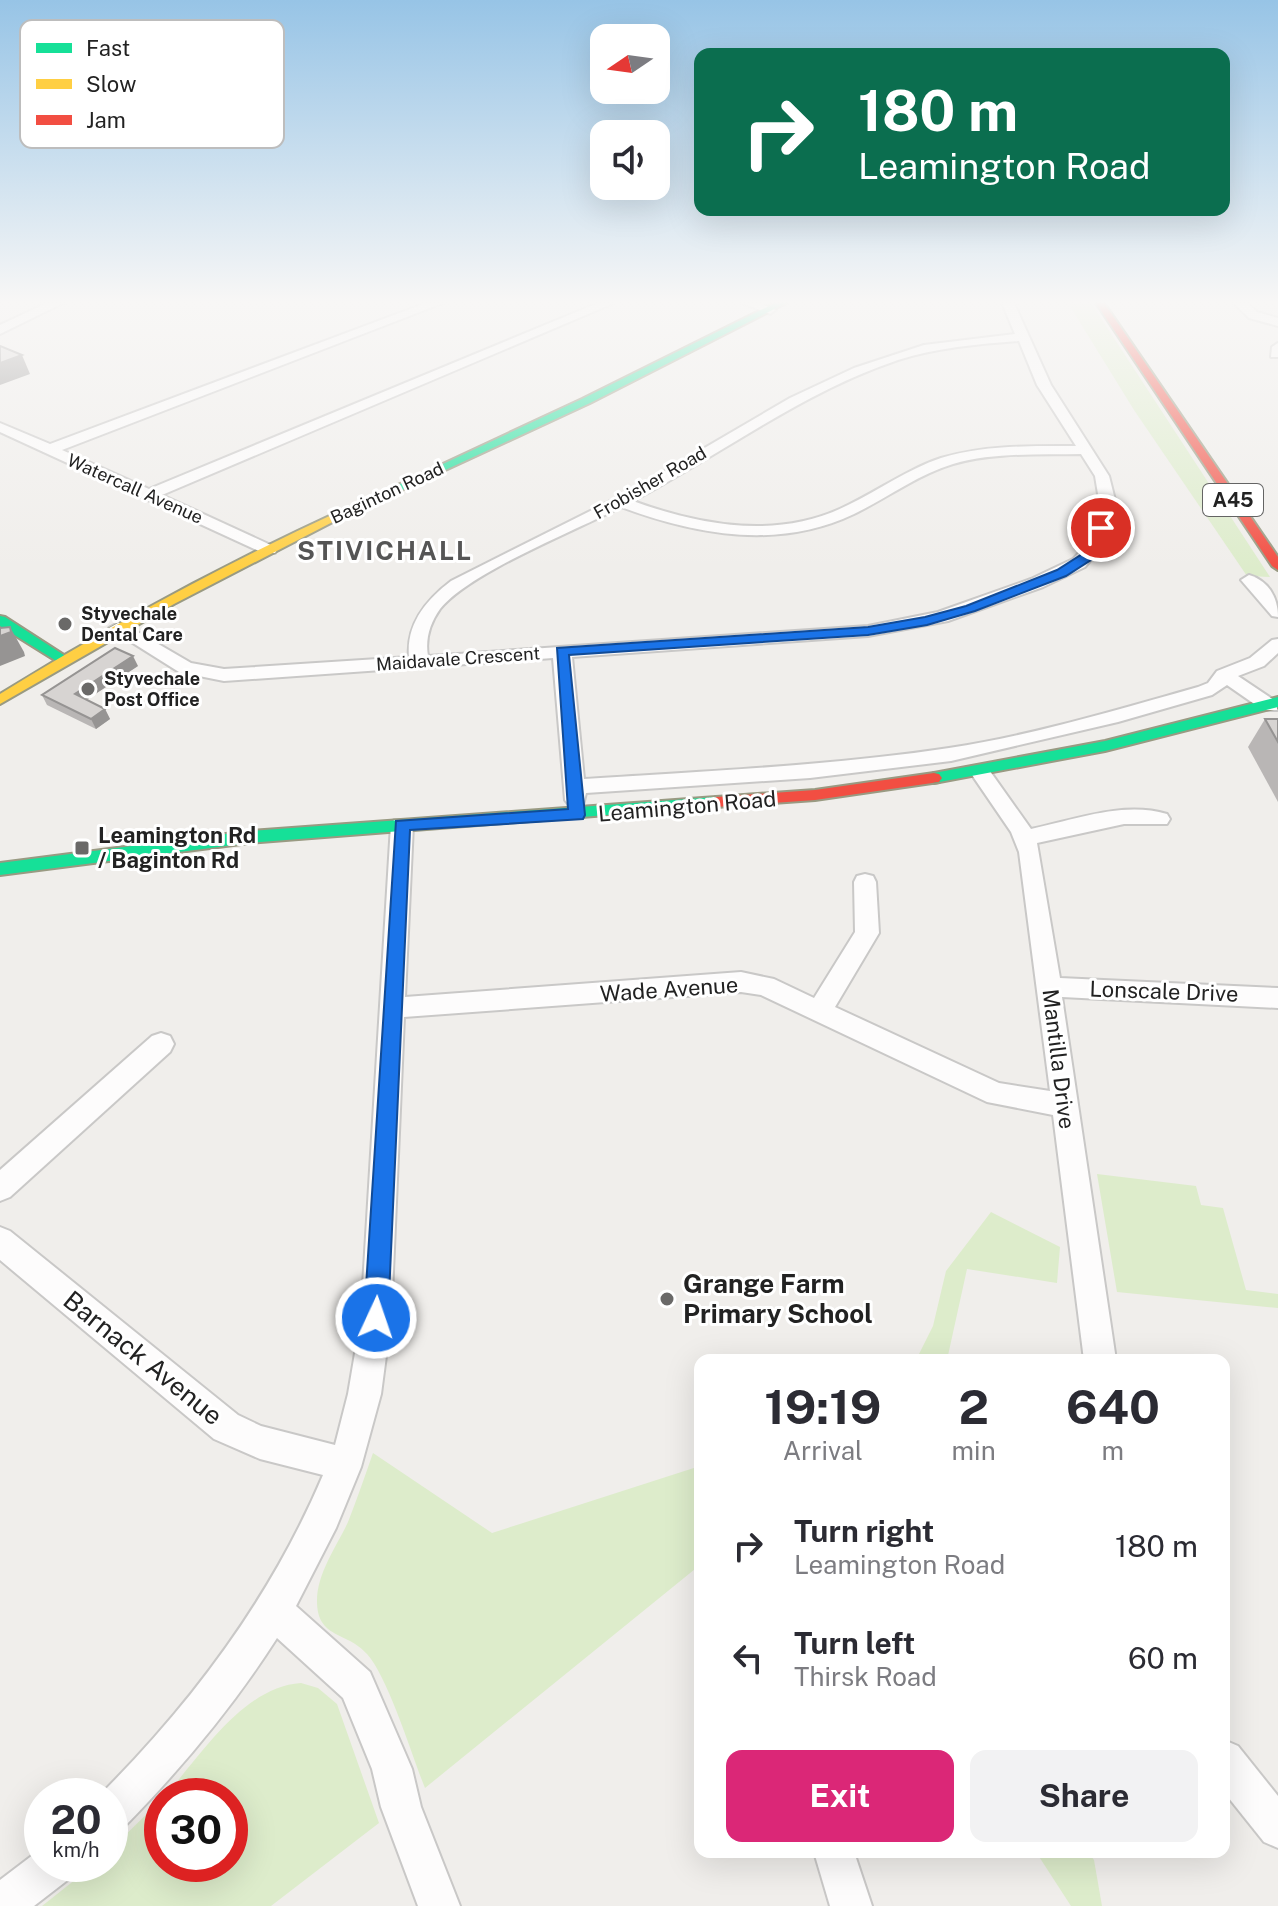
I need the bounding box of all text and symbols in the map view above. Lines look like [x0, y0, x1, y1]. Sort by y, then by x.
legend [20, 20, 284, 148]
north arrow [590, 24, 670, 104]
map controls [590, 24, 670, 200]
text: Fast [86, 35, 130, 61]
text: Slow [86, 71, 136, 97]
text: 180 m [858, 78, 1018, 144]
icon: right [726, 80, 830, 184]
text: Jam [86, 107, 126, 133]
button: sound [590, 120, 670, 200]
text: Leamington Road [858, 145, 1150, 187]
street label: Frobisher Road [590, 442, 710, 523]
street label: Watercall Avenue [64, 449, 206, 528]
street label: Baginton Road [327, 457, 447, 528]
road number: A45 [1203, 484, 1263, 516]
pin [1067, 494, 1135, 562]
icon: arrive [1079, 506, 1123, 550]
district label: STIVICHALL [297, 535, 473, 566]
place label: Styvechale Dental Care [81, 603, 183, 645]
marker: Styvechale Dental Care [56, 615, 74, 633]
street label: Maidavale Crescent [375, 642, 541, 675]
place label: Styvechale Post Office [104, 668, 200, 710]
marker: Styvechale Post Office [79, 680, 97, 698]
street label: Leamington Road [597, 785, 777, 827]
place label: Leamington Rd / Baginton Rd [98, 822, 256, 873]
marker: Leamington Rd / Baginton Rd [73, 839, 91, 857]
street label: Wade Avenue [599, 971, 739, 1007]
street label: Lonscale Drive [1089, 975, 1239, 1007]
street label: Mantilla Drive [1038, 987, 1080, 1131]
place label: Grange Farm Primary School [683, 1268, 873, 1329]
position arrow [334, 1276, 418, 1360]
street label: Barnack Avenue [58, 1284, 229, 1431]
marker: Grange Farm Primary School [658, 1290, 676, 1308]
text: 19:19 [764, 1378, 881, 1435]
text: 2 [958, 1378, 989, 1435]
text: 640 [1066, 1378, 1160, 1435]
text: Arrival [783, 1435, 863, 1466]
text: min [952, 1435, 996, 1466]
text: m [1102, 1435, 1124, 1466]
text: Turn right [794, 1513, 934, 1549]
icon: right [726, 1524, 770, 1568]
text: 180 m [1115, 1528, 1198, 1564]
text: Leamington Road [794, 1549, 1005, 1580]
text: Turn left [794, 1625, 915, 1661]
icon: left [726, 1636, 770, 1680]
text: 60 m [1128, 1640, 1198, 1676]
text: Thirsk Road [794, 1661, 937, 1692]
button: Exit [726, 1750, 954, 1842]
button: Share [970, 1750, 1198, 1842]
speed limit sign: 30 [144, 1778, 248, 1882]
text: 20 [50, 1796, 102, 1843]
text: km/h [52, 1838, 100, 1862]

